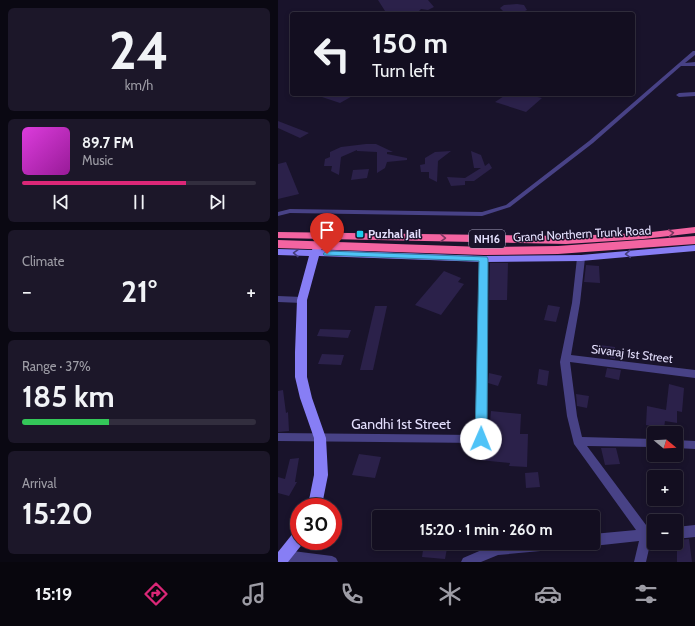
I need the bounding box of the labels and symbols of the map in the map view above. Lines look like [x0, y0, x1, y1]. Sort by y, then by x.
pin [310, 213, 344, 254]
street label: Grand Northern Trunk Road [513, 222, 651, 245]
place label: Puzhal Jail [368, 226, 421, 241]
one-way arrow [668, 228, 674, 237]
marker: Puzhal Jail [355, 229, 365, 239]
road number: NH16 [469, 230, 505, 248]
one-way arrow [440, 234, 446, 242]
one-way arrow [293, 248, 299, 257]
one-way arrow [625, 250, 631, 259]
street label: Sivaraj 1st Street [590, 341, 674, 366]
street label: Gandhi 1st Street [351, 415, 451, 433]
position arrow [460, 418, 502, 460]
north arrow [647, 426, 683, 462]
speed limit sign: 30 [290, 498, 342, 550]

